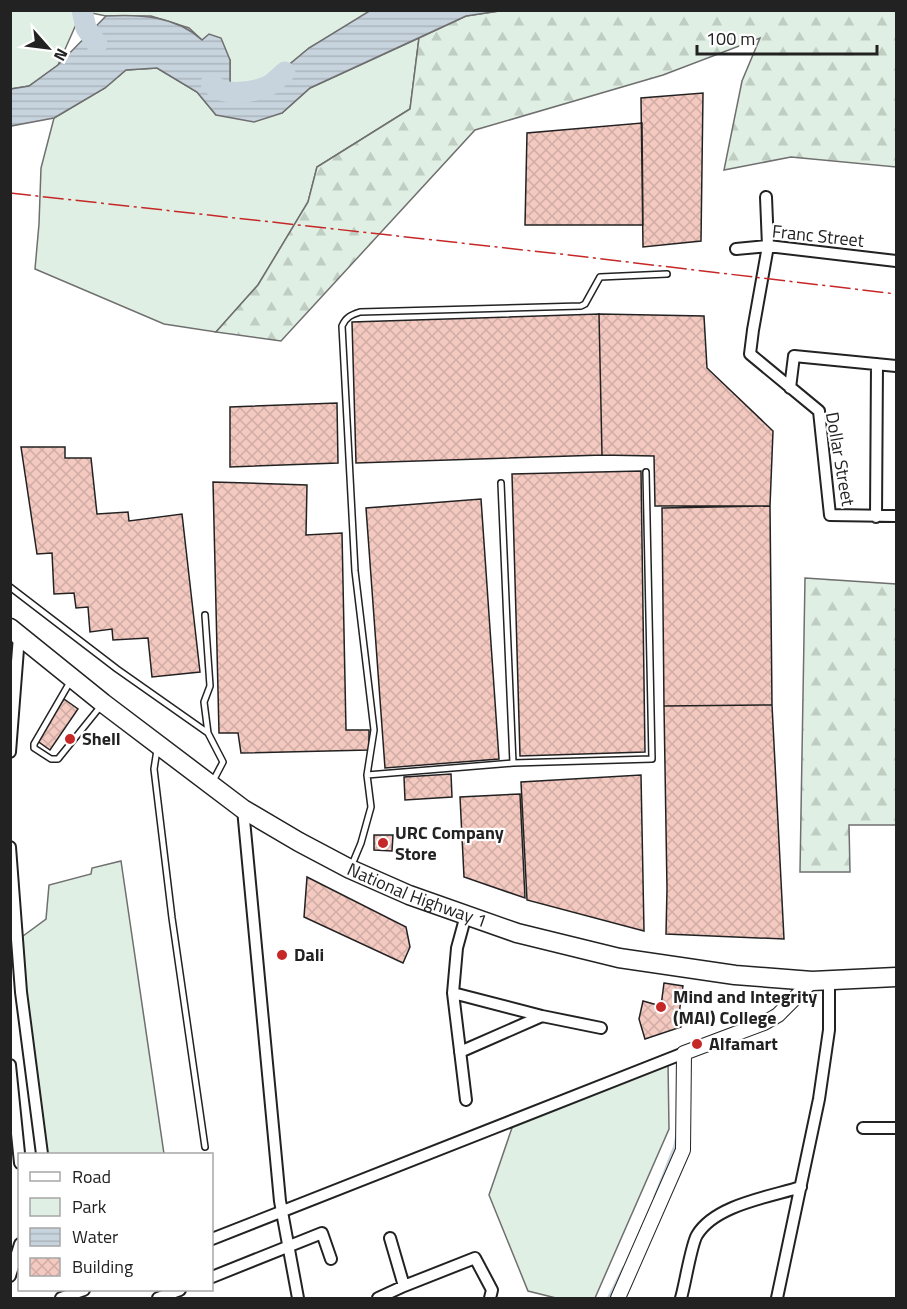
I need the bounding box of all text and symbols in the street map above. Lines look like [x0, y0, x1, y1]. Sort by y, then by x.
north arrow [18, 18, 78, 78]
scale bar [697, 18, 877, 56]
text: 100 m [706, 25, 755, 52]
text: N [48, 45, 74, 66]
street label: Franc Street [771, 217, 866, 254]
street label: Dollar Street [819, 410, 862, 509]
place label: Shell [82, 725, 121, 752]
marker: Shell [63, 732, 77, 746]
place label: URC Company Store [395, 819, 504, 867]
marker: URC Company Store [376, 836, 390, 850]
street label: National Highway 1 [343, 855, 491, 934]
place label: Dali [294, 941, 324, 968]
marker: Dali [275, 948, 289, 962]
place label: Mind and Integrity (MAI) College [673, 983, 817, 1031]
marker: Mind and Integrity (MAI) College [654, 1000, 668, 1014]
place label: Alfamart [709, 1030, 778, 1057]
marker: Alfamart [690, 1037, 704, 1051]
legend [18, 1153, 213, 1291]
text: Road [72, 1163, 111, 1190]
text: Park [72, 1193, 107, 1220]
text: Water [72, 1223, 118, 1250]
text: Building [72, 1253, 133, 1280]

